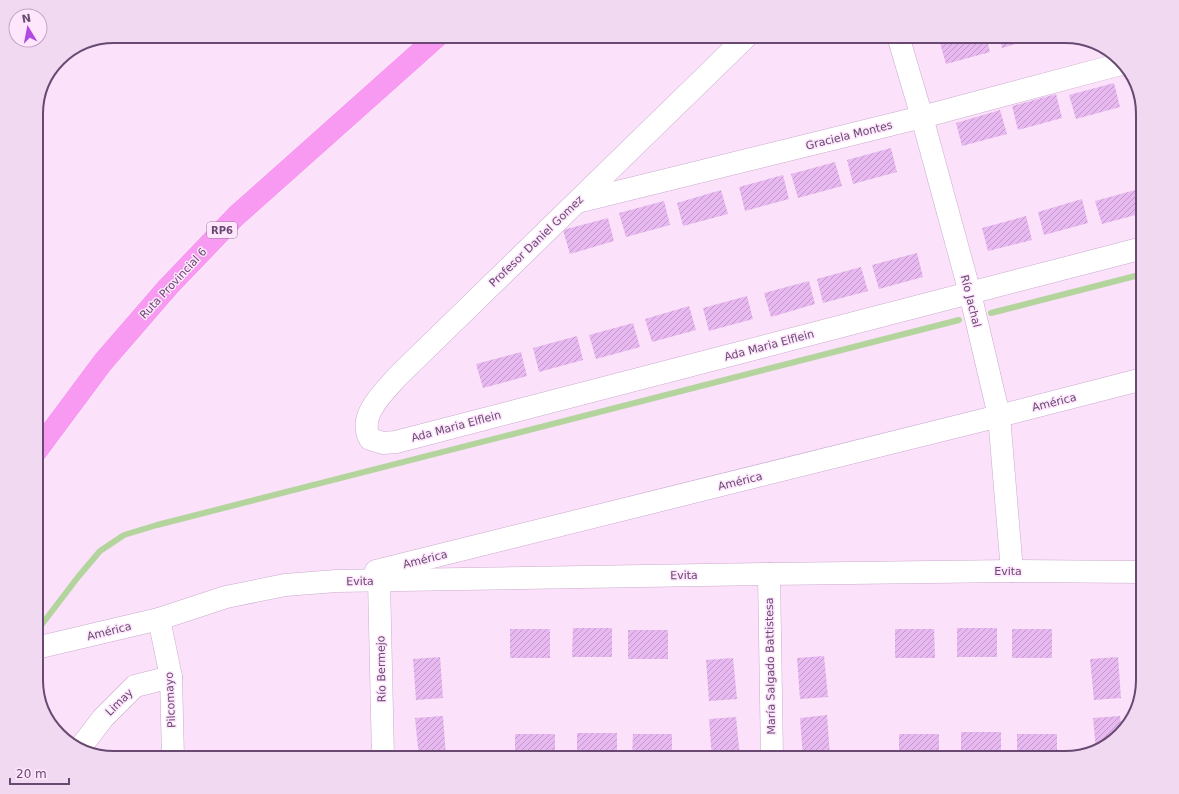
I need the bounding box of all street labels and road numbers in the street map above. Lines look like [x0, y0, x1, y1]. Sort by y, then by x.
street label: Graciela Montes [804, 118, 894, 153]
street label: Profesor Daniel Gomez [487, 193, 586, 290]
road number: RP6 [207, 222, 237, 238]
street label: Ruta Provincial 6 [137, 245, 210, 321]
street label: Río Jachal [958, 273, 983, 329]
street label: Ada Maria Elflein [723, 327, 815, 364]
street label: América [1031, 391, 1078, 414]
street label: Ada Maria Elflein [410, 408, 502, 445]
street label: América [717, 470, 764, 493]
street label: América [402, 548, 449, 571]
street label: Evita [994, 565, 1022, 578]
street label: Evita [670, 569, 698, 582]
street label: Evita [346, 575, 374, 588]
street label: María Salgado Battistesa [763, 597, 778, 735]
street label: América [86, 620, 133, 643]
street label: Río Bermejo [374, 635, 389, 703]
street label: Pilcomayo [163, 671, 178, 728]
street label: Limay [103, 686, 136, 719]

